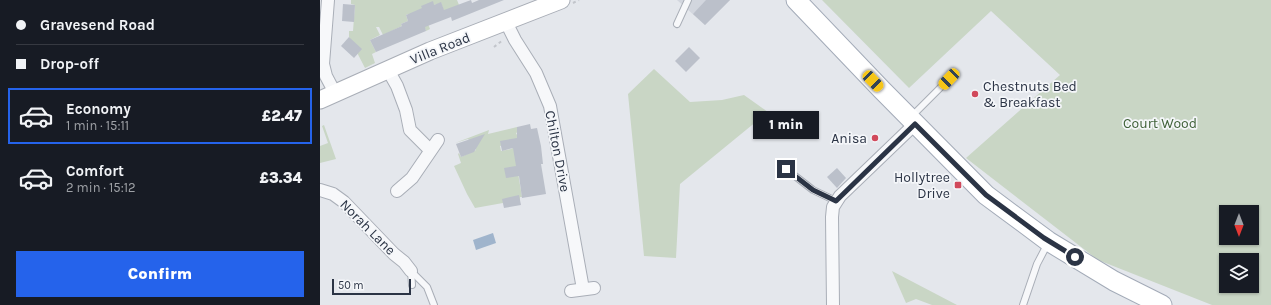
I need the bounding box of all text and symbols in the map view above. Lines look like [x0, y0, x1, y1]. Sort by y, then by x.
text: Gravesend Road [40, 16, 155, 34]
street label: Villa Road [408, 29, 473, 68]
text: Drop-off [40, 55, 99, 73]
car [936, 66, 962, 92]
car [860, 68, 886, 94]
place label: Chestnuts Bed & Breakfast [983, 78, 1077, 111]
marker: Chestnuts Bed & Breakfast [970, 89, 980, 99]
icon: car [18, 98, 54, 134]
text: Economy [66, 100, 131, 118]
text: £2.47 [262, 107, 302, 125]
street label: Chilton Drive [541, 109, 574, 193]
callout: 1 min [753, 111, 819, 139]
park label: Court Wood [1123, 115, 1197, 132]
text: 1 min [769, 117, 803, 132]
text: 1 min · 15:11 [66, 118, 129, 133]
place label: Anisa [831, 130, 867, 147]
marker: Anisa [870, 133, 880, 143]
icon: car [18, 160, 54, 196]
route end [777, 160, 795, 178]
text: Comfort [66, 162, 124, 180]
text: £3.34 [259, 169, 302, 187]
place label: Hollytree Drive [894, 169, 950, 202]
text: 2 min · 15:12 [66, 180, 135, 195]
marker: Hollytree Drive [953, 180, 963, 190]
street label: Norah Lane [336, 196, 399, 259]
north arrow [1219, 205, 1259, 245]
map controls [1219, 205, 1259, 293]
route start [1066, 248, 1084, 266]
button: Confirm [16, 251, 304, 297]
button: layers [1219, 253, 1259, 293]
scale bar [332, 277, 411, 296]
text: 50 m [338, 279, 364, 292]

